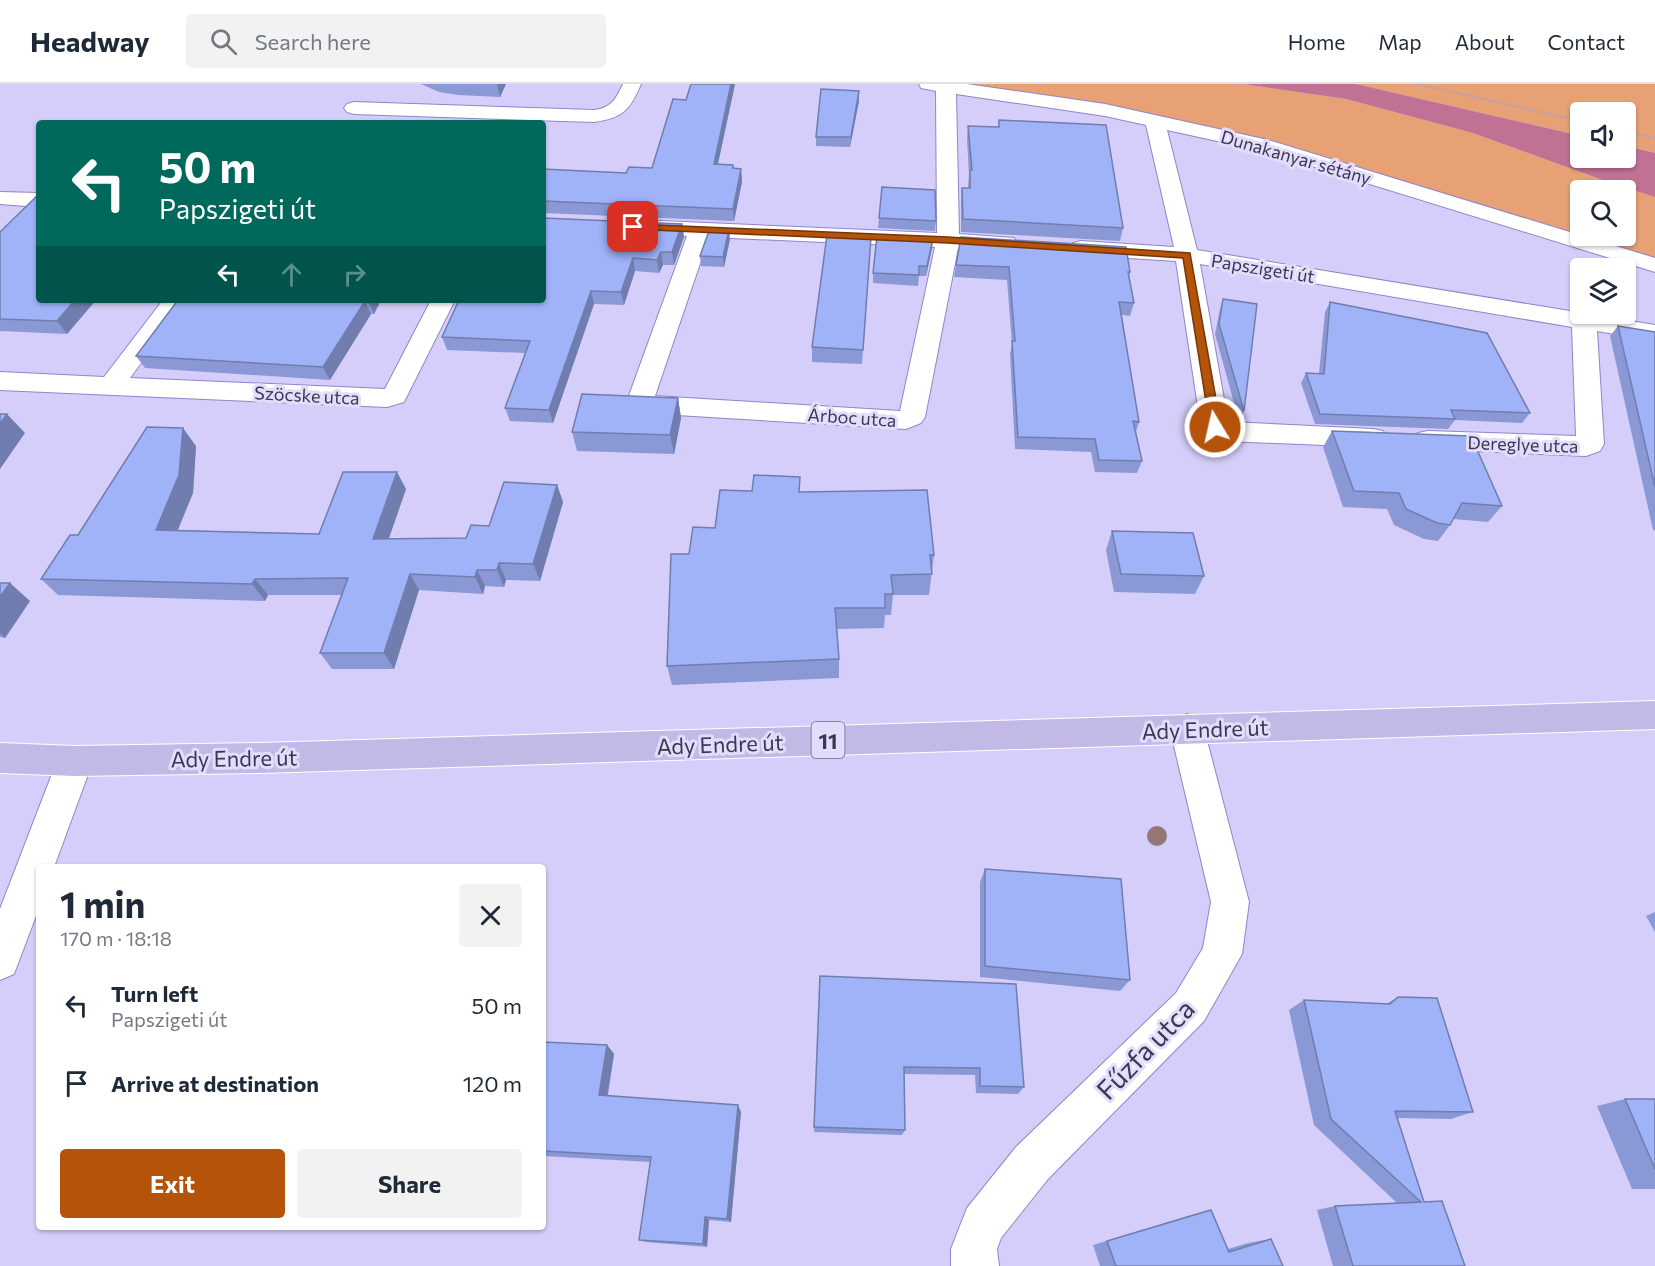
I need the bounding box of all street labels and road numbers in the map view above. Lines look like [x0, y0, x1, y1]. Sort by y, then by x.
street label: Dunakanyar sétány [1218, 125, 1374, 189]
street label: Papszigeti út [1210, 249, 1316, 287]
street label: Szöcske utca [254, 381, 360, 409]
street label: Árboc utca [807, 403, 897, 431]
street label: Dereglye utca [1467, 431, 1579, 457]
street label: Ady Endre út [1141, 713, 1269, 745]
road number: 11 [812, 722, 844, 758]
street label: Ady Endre út [656, 728, 784, 760]
street label: Ady Endre út [170, 743, 298, 773]
street label: Fűzfa utca [1089, 992, 1201, 1106]

